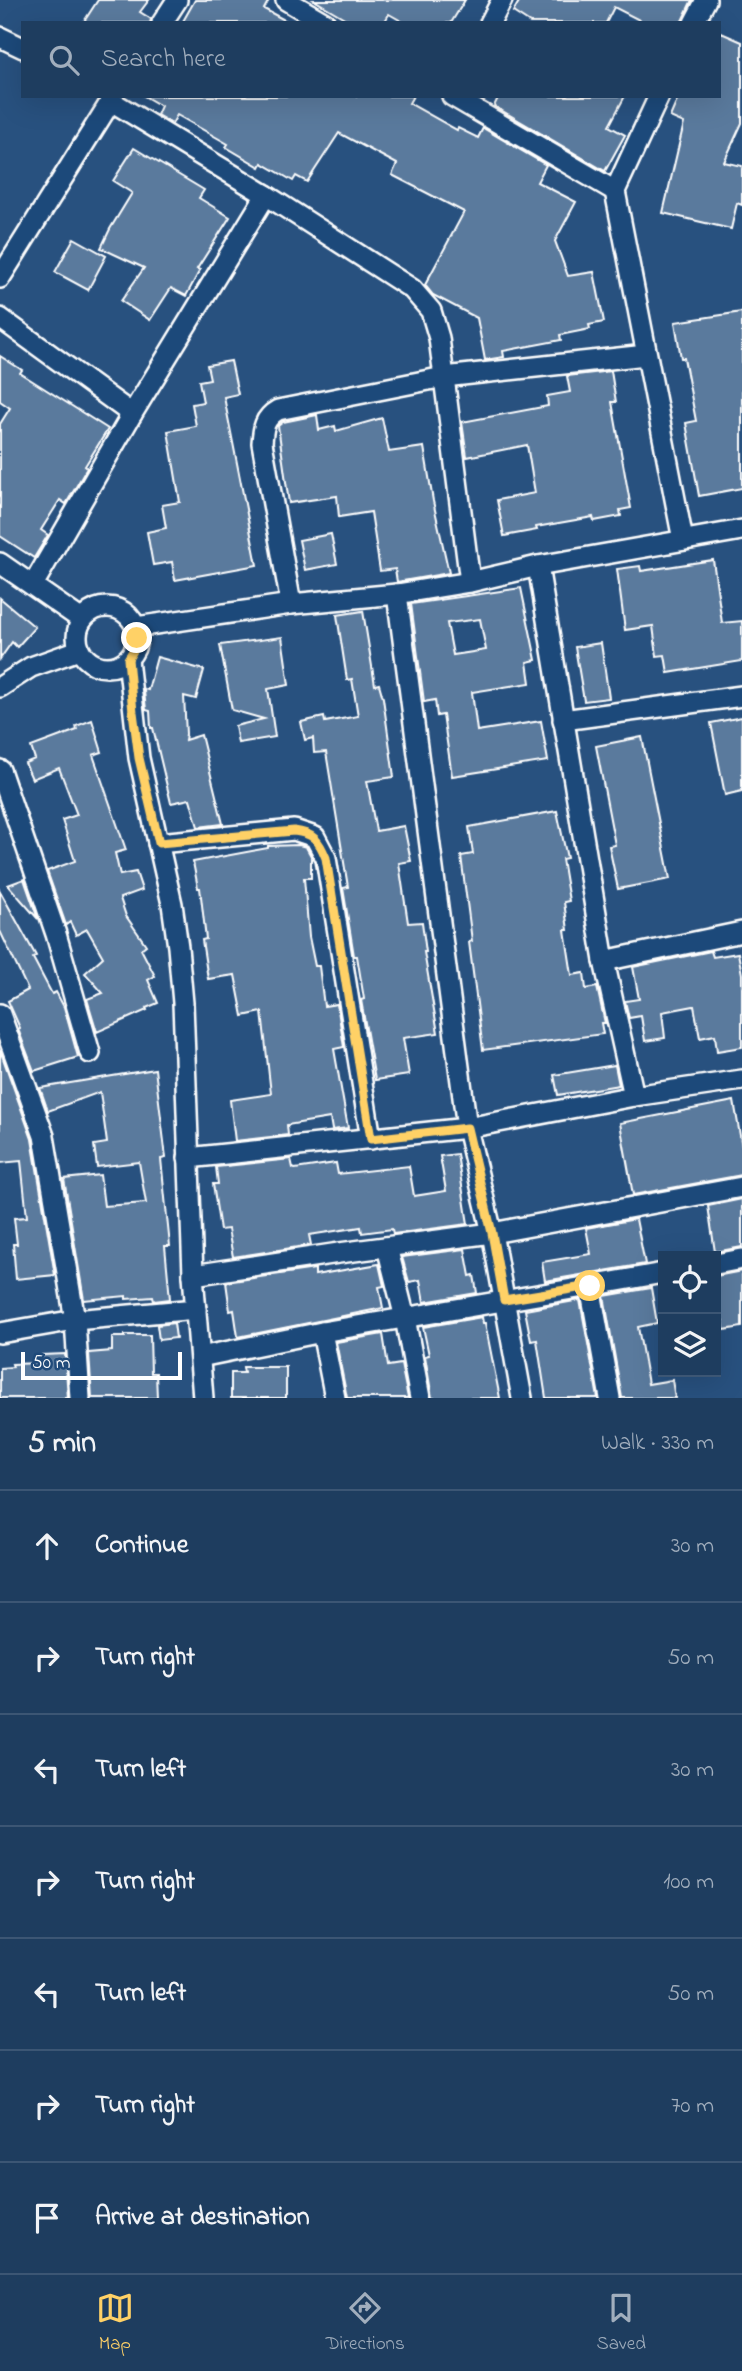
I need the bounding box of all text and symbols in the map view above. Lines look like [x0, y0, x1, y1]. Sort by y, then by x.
search box [21, 21, 721, 98]
icon: search [45, 41, 83, 79]
text: Search here [101, 41, 226, 79]
route end [121, 622, 152, 653]
map controls [658, 1251, 721, 1377]
button: locate [658, 1251, 721, 1314]
route start [574, 1270, 605, 1301]
button: layers [658, 1314, 721, 1377]
scale bar [21, 1349, 182, 1381]
text: 50 m [32, 1350, 71, 1377]
text: 5 min [28, 1422, 96, 1466]
text: Walk · 330 m [601, 1427, 714, 1460]
icon: ahead [28, 1527, 66, 1565]
text: Continue [95, 1527, 188, 1565]
text: 30 m [671, 1530, 714, 1563]
icon: right [28, 1639, 66, 1677]
text: Turn right [95, 1639, 195, 1677]
text: 50 m [667, 1642, 714, 1675]
icon: left [28, 1751, 66, 1789]
text: Turn left [95, 1751, 186, 1789]
text: 30 m [671, 1754, 714, 1787]
icon: right [28, 1863, 66, 1901]
text: Turn right [95, 1863, 195, 1901]
text: 100 m [663, 1866, 714, 1899]
icon: left [28, 1975, 66, 2013]
text: Turn left [95, 1975, 186, 2013]
text: 50 m [667, 1978, 714, 2011]
icon: right [28, 2087, 66, 2125]
text: Turn right [95, 2087, 195, 2125]
text: 70 m [671, 2090, 714, 2123]
icon: arrive [28, 2199, 66, 2237]
text: Arrive at destination [95, 2199, 310, 2237]
tab: Map [96, 2289, 134, 2358]
tab: Directions [326, 2289, 405, 2358]
tab: Saved [597, 2289, 646, 2358]

